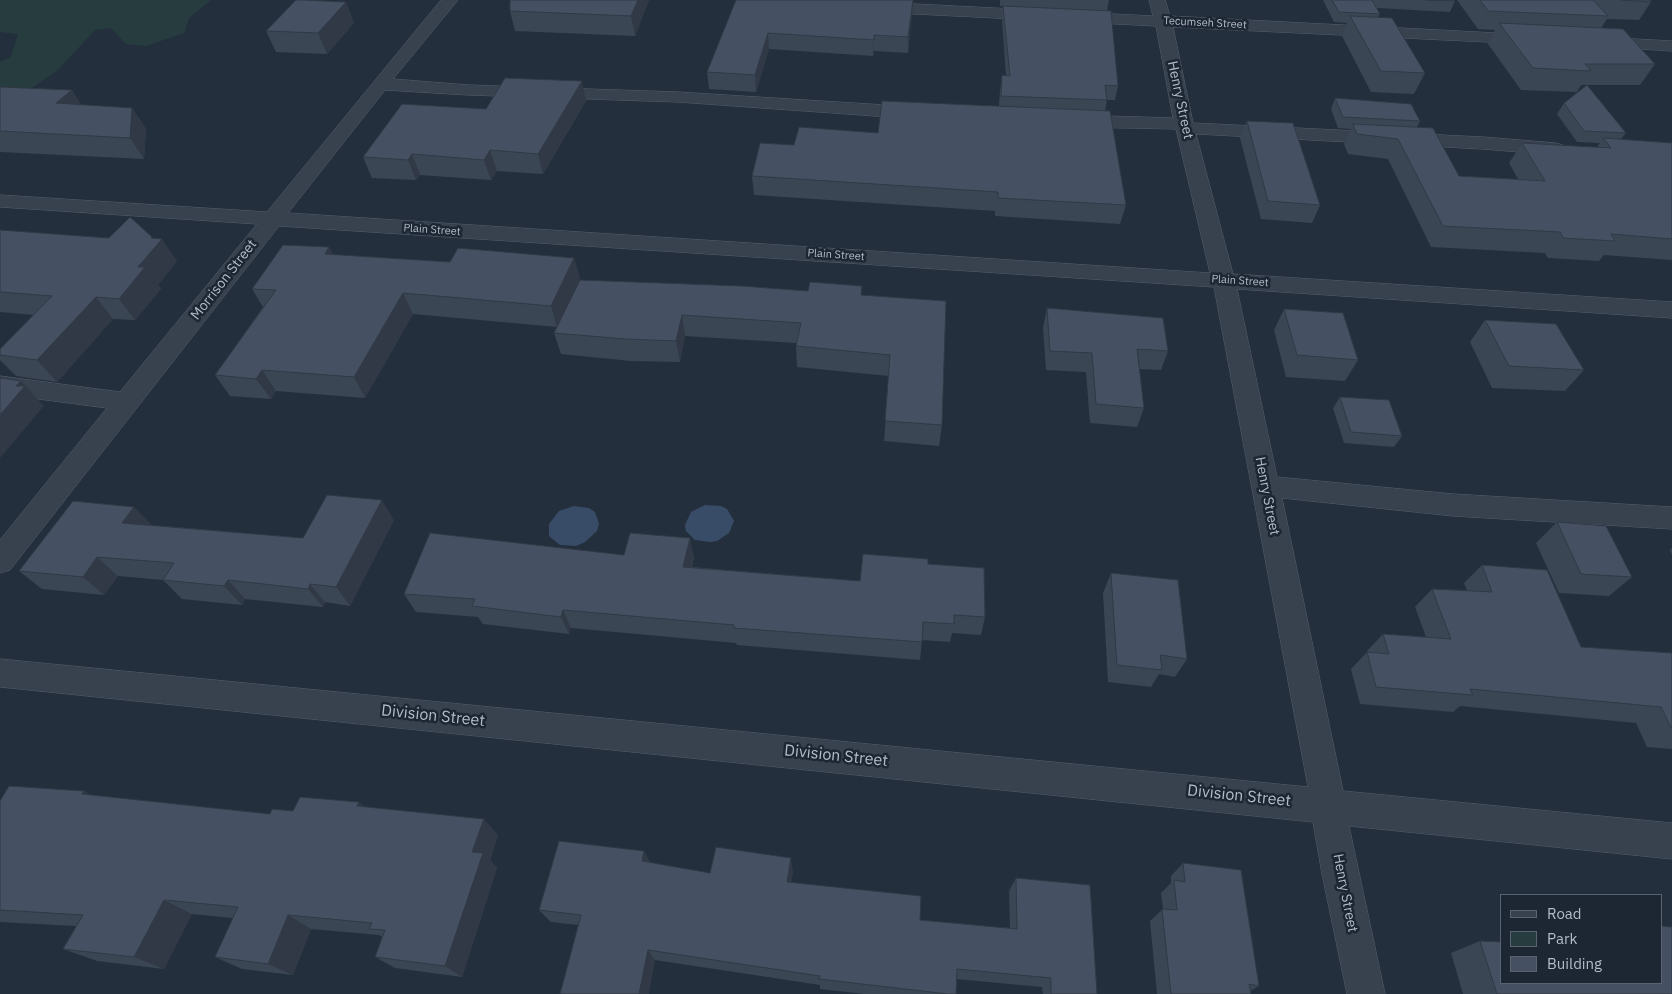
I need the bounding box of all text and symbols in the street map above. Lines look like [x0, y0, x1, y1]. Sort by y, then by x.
street label: Tecumseh Street [1163, 14, 1247, 32]
street label: Henry Street [1164, 59, 1196, 141]
street label: Plain Street [403, 221, 461, 239]
street label: Morrison Street [187, 236, 261, 324]
street label: Plain Street [807, 246, 865, 264]
street label: Plain Street [1211, 272, 1269, 290]
street label: Henry Street [1251, 455, 1283, 537]
street label: Division Street [380, 701, 486, 731]
street label: Division Street [783, 741, 889, 771]
street label: Division Street [1186, 781, 1292, 811]
street label: Henry Street [1329, 852, 1361, 934]
legend [1500, 894, 1662, 984]
text: Road [1547, 904, 1582, 923]
text: Park [1547, 929, 1577, 948]
text: Building [1547, 954, 1602, 973]

